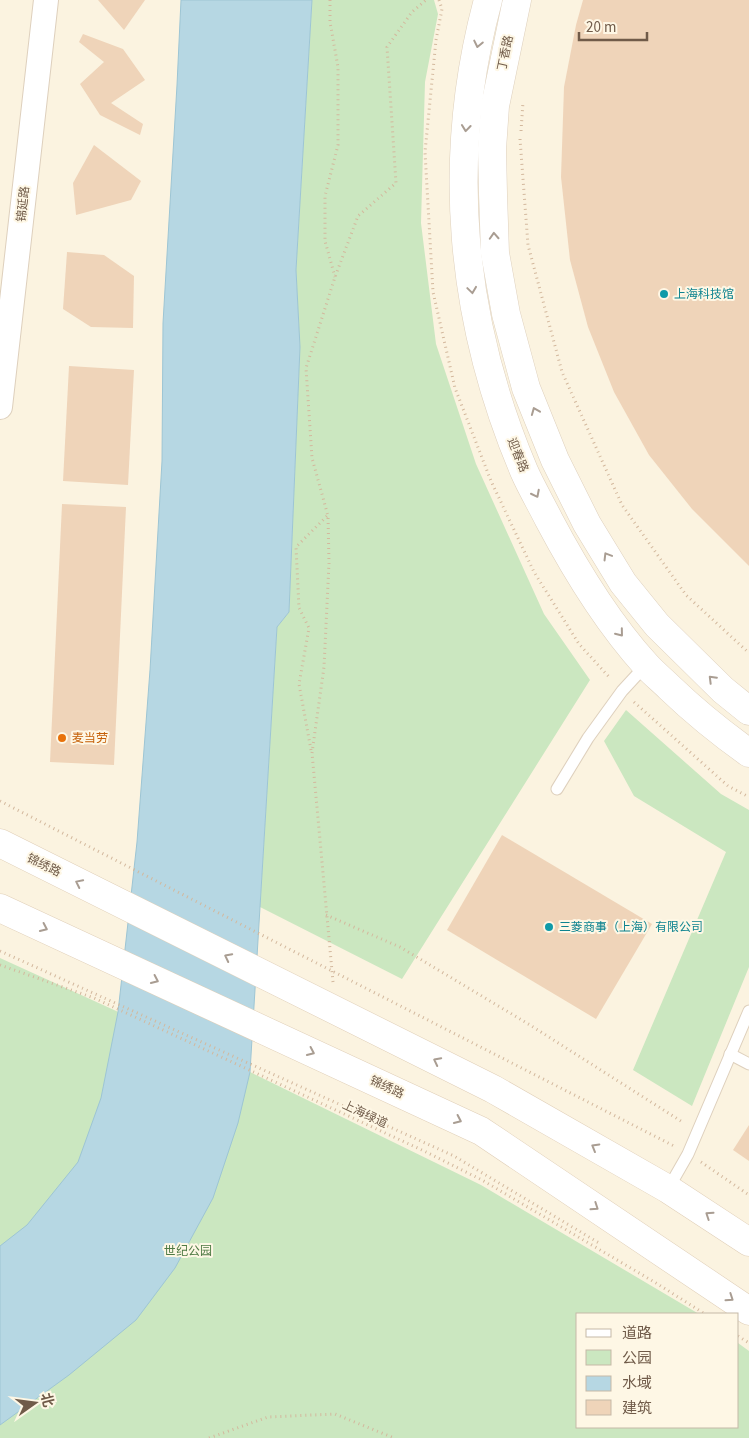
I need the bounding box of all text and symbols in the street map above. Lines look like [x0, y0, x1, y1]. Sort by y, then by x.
scale bar [579, 10, 646, 42]
text: 20 m [586, 17, 616, 38]
street label: 丁香路 [493, 34, 518, 72]
one-way arrow [474, 39, 484, 48]
one-way arrow [461, 125, 472, 133]
street label: 锦延路 [13, 185, 34, 223]
one-way arrow [489, 232, 500, 240]
place label: 上海科技馆 [674, 286, 734, 303]
one-way arrow [466, 287, 477, 295]
marker: 上海科技馆 [658, 288, 670, 300]
one-way arrow [531, 407, 541, 416]
street label: 迎春路 [503, 435, 532, 475]
one-way arrow [530, 489, 540, 498]
one-way arrow [603, 553, 613, 562]
one-way arrow [615, 627, 623, 636]
one-way arrow [709, 676, 718, 685]
place label: 麦当劳 [72, 730, 108, 747]
marker: 麦当劳 [56, 732, 68, 744]
street label: 锦绣路 [24, 850, 64, 881]
one-way arrow [75, 878, 84, 889]
place label: 三菱商事（上海）有限公司 [559, 919, 703, 936]
marker: 三菱商事（上海）有限公司 [543, 921, 555, 933]
one-way arrow [39, 922, 48, 933]
one-way arrow [225, 953, 234, 963]
one-way arrow [150, 973, 159, 984]
one-way arrow [306, 1045, 315, 1056]
one-way arrow [433, 1057, 442, 1067]
street label: 锦绣路 [367, 1072, 407, 1103]
street label: 上海绿道 [339, 1097, 390, 1132]
one-way arrow [453, 1114, 462, 1125]
one-way arrow [591, 1144, 600, 1154]
one-way arrow [589, 1201, 599, 1210]
one-way arrow [705, 1212, 714, 1221]
park label: 世纪公园 [164, 1243, 212, 1260]
one-way arrow [724, 1292, 734, 1301]
legend [576, 1313, 739, 1428]
text: 道路 [622, 1323, 652, 1344]
text: 公园 [622, 1348, 652, 1369]
text: 水域 [622, 1373, 652, 1394]
north arrow [10, 1378, 60, 1428]
text: 北 [35, 1391, 58, 1409]
text: 建筑 [622, 1398, 652, 1419]

